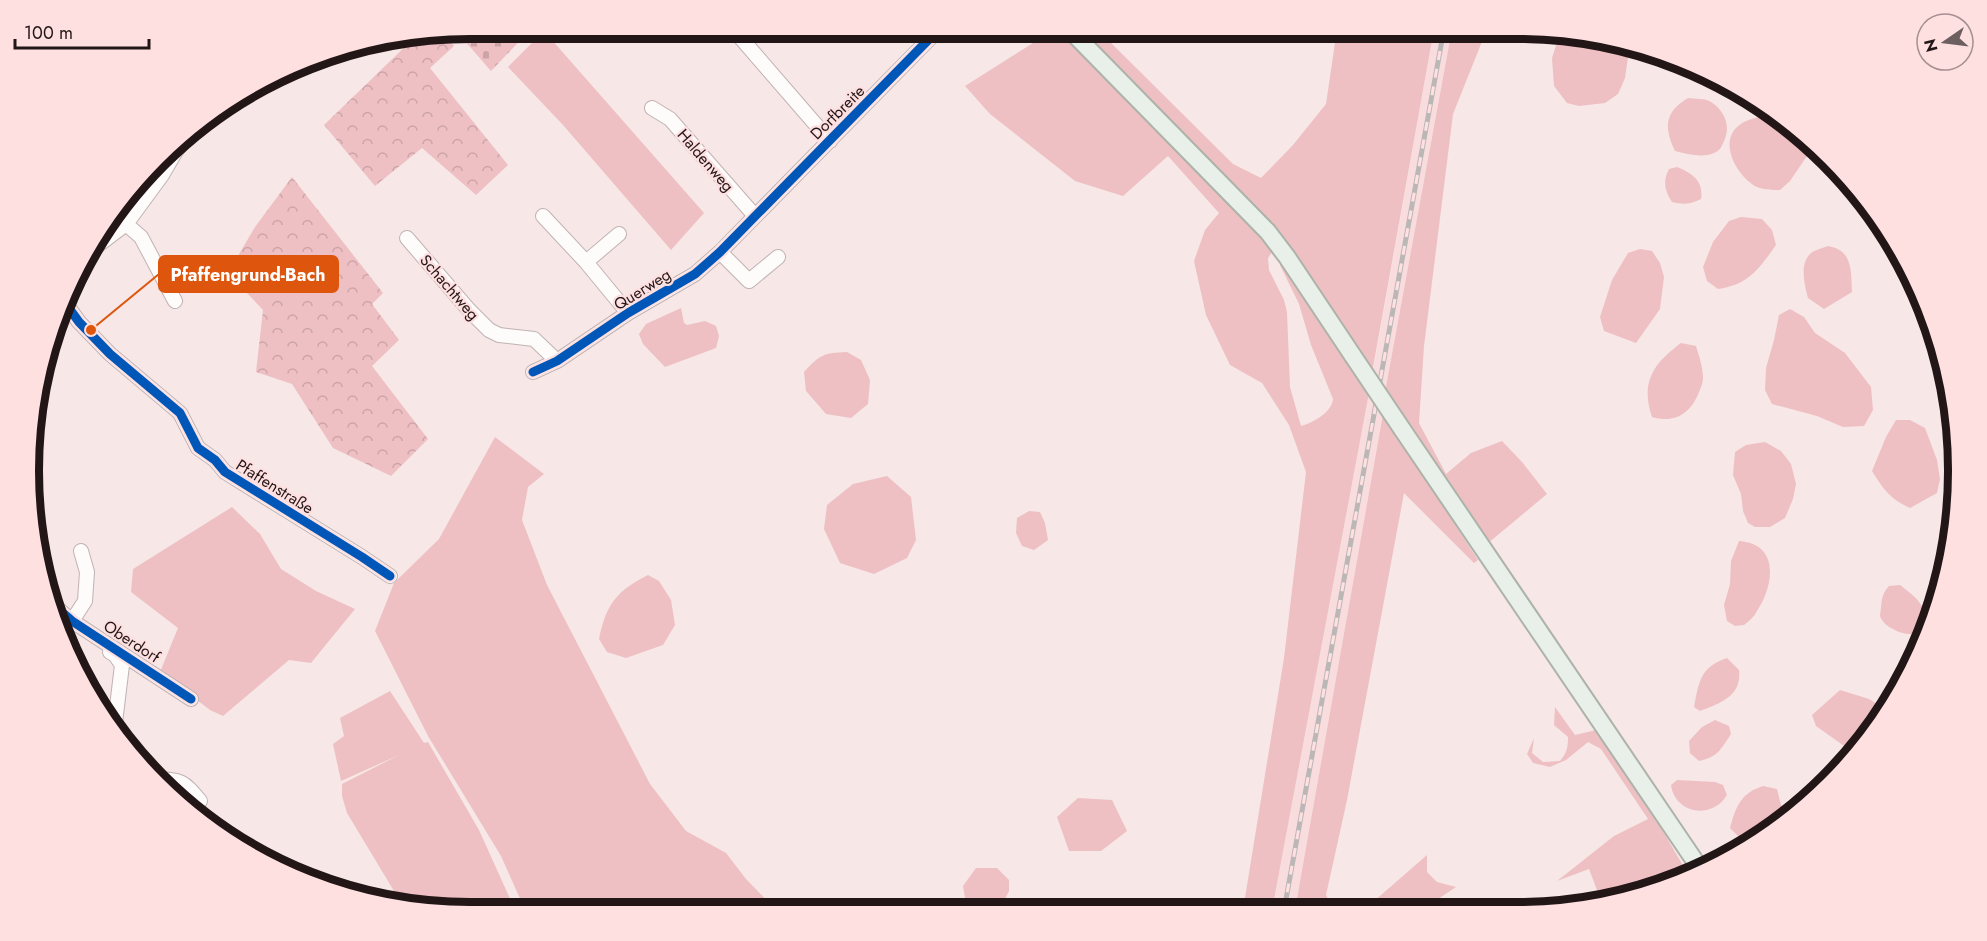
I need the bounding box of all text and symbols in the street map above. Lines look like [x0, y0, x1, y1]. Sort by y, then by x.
scale bar [15, 12, 148, 50]
north arrow [1915, 12, 1975, 72]
text: 100 m [24, 20, 73, 46]
text: N [1918, 37, 1944, 54]
street label: Dorfbreite [805, 80, 870, 145]
street label: Haldenweg [672, 124, 739, 197]
street label: Schachtweg [415, 249, 485, 325]
callout: Pfaffengrund-Bach [159, 256, 338, 292]
text: Pfaffengrund-Bach [170, 262, 326, 288]
street label: Querweg [609, 263, 675, 316]
street label: Pfaffenstraße [231, 453, 318, 519]
street label: Oberdorf [99, 615, 165, 669]

